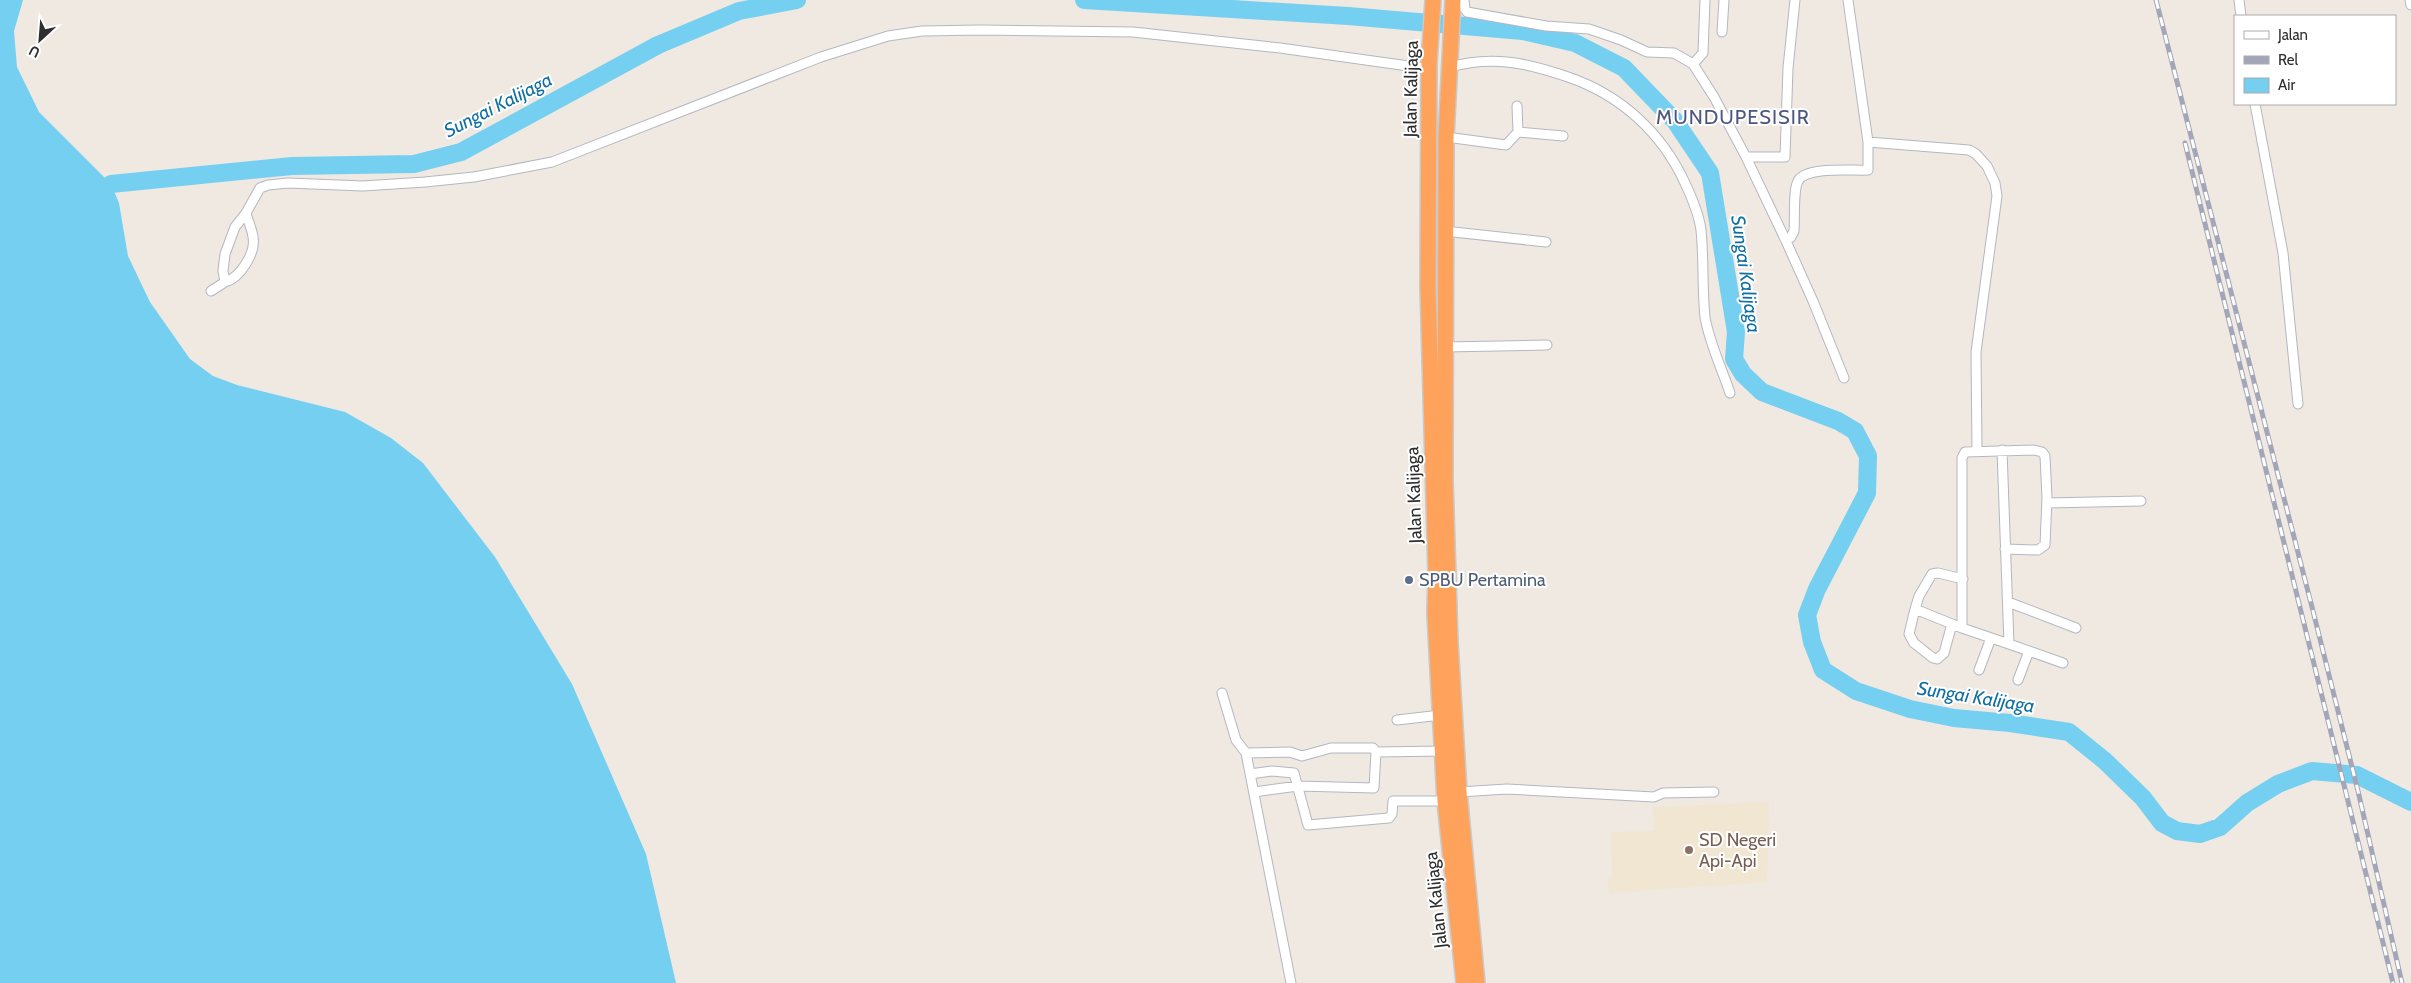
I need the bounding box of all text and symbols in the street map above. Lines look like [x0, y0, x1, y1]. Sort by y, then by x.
north arrow [15, 15, 65, 65]
legend [2234, 15, 2396, 105]
text: Jalan [2277, 26, 2308, 44]
street label: Jalan Kalijaga [1399, 40, 1423, 139]
text: U [26, 41, 43, 62]
text: Rel [2278, 51, 2298, 69]
water label: Sungai Kalijaga [440, 68, 556, 142]
text: Air [2278, 76, 2295, 94]
district label: MUNDUPESISIR [1656, 105, 1810, 129]
water label: Sungai Kalijaga [1726, 214, 1766, 334]
street label: Jalan Kalijaga [1401, 446, 1427, 545]
place label: SPBU Pertamina [1419, 569, 1546, 591]
marker: SPBU Pertamina [1403, 574, 1415, 586]
water label: Sungai Kalijaga [1916, 676, 2036, 718]
place label: SD Negeri Api-Api [1699, 829, 1776, 872]
marker: SD Negeri Api-Api [1683, 844, 1695, 856]
street label: Jalan Kalijaga [1420, 850, 1452, 950]

